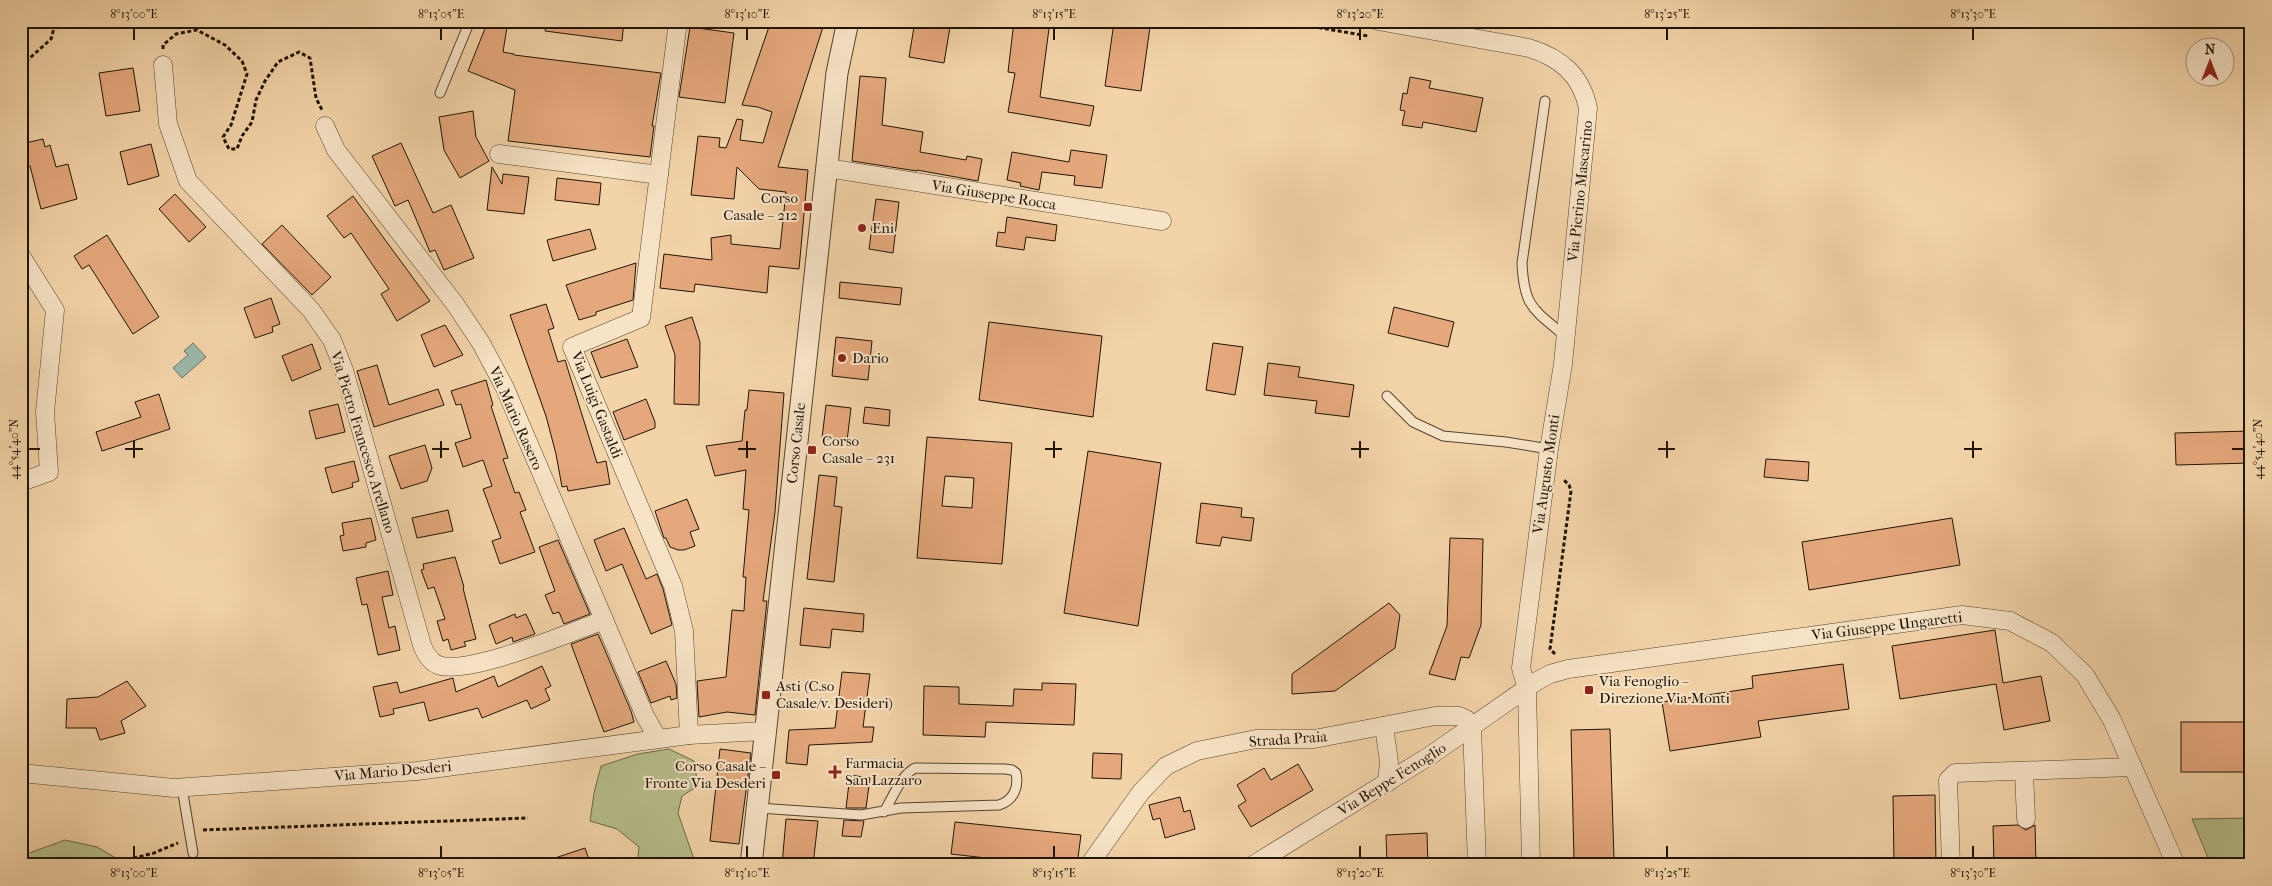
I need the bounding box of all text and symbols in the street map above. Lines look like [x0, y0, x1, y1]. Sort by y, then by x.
text: 8°13'00"E [110, 7, 158, 21]
text: 8°13'05"E [418, 7, 464, 21]
text: 8°13'10"E [724, 7, 770, 21]
text: 8°13'15"E [1032, 7, 1076, 21]
text: 8°13'20"E [1337, 7, 1383, 21]
text: 8°13'25"E [1644, 7, 1690, 21]
text: 8°13'30"E [1950, 7, 1996, 21]
north arrow [2184, 38, 2234, 88]
text: N [2205, 41, 2216, 58]
street label: Via Pierino Mascarino [1564, 119, 1596, 264]
street label: Via Giuseppe Rocca [929, 176, 1059, 214]
place label: Corso Casale – 212 [723, 189, 798, 224]
marker: Corso Casale – 212 [802, 201, 814, 213]
place label: Eni [872, 219, 895, 237]
marker: Eni [856, 222, 868, 234]
street label: Via Pietro Francesco Arellano [326, 348, 399, 536]
street label: Via Luigi Gastaldi [567, 348, 627, 462]
place label: Dario [852, 349, 889, 367]
marker: Dario [836, 352, 848, 364]
street label: Via Mario Rasero [485, 363, 547, 473]
street label: Corso Casale [783, 401, 809, 484]
street label: Via Augusto Monti [1529, 413, 1563, 536]
text: 44°54'40"N [7, 419, 21, 479]
text: 44°54'40"N [2251, 419, 2265, 479]
place label: Corso Casale – 231 [822, 432, 895, 467]
marker: Corso Casale – 231 [806, 444, 818, 456]
street label: Via Giuseppe Ungaretti [1810, 608, 1964, 644]
place label: Via Fenoglio – Direzione Via Monti [1598, 672, 1731, 707]
place label: Asti (C.so Casale/v. Desideri) [775, 677, 893, 712]
marker: Via Fenoglio – Direzione Via Monti [1583, 684, 1595, 696]
marker: Asti (C.so Casale/v. Desideri) [760, 689, 772, 701]
street label: Strada Praia [1248, 727, 1329, 751]
street label: Via Beppe Fenoglio [1334, 738, 1450, 820]
place label: Farmacia San Lazzaro [845, 754, 922, 789]
street label: Via Mario Desderi [333, 757, 453, 785]
place label: Corso Casale – Fronte Via Desderi [644, 757, 767, 792]
marker: Farmacia San Lazzaro [829, 766, 841, 778]
marker: Corso Casale – Fronte Via Desderi [770, 769, 782, 781]
text: 8°13'00"E [110, 866, 158, 880]
text: 8°13'05"E [418, 866, 464, 880]
text: 8°13'10"E [724, 866, 770, 880]
text: 8°13'15"E [1032, 866, 1076, 880]
text: 8°13'20"E [1337, 866, 1383, 880]
text: 8°13'25"E [1644, 866, 1690, 880]
text: 8°13'30"E [1950, 866, 1996, 880]

